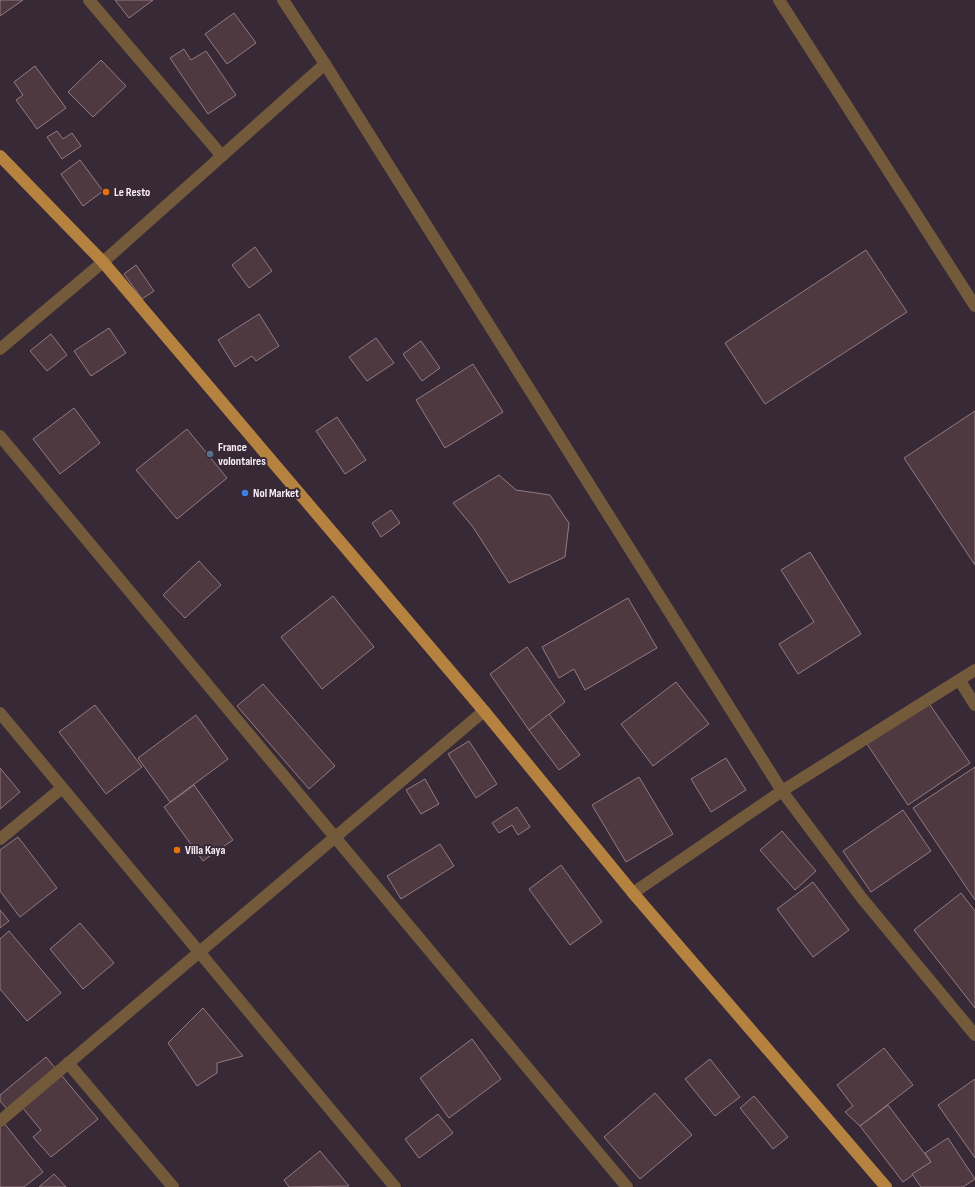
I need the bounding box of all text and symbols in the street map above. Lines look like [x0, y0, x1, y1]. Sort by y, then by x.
place label: Le Resto [114, 185, 150, 200]
marker: Le Resto [101, 187, 111, 197]
place label: France volontaires [218, 440, 266, 469]
marker: France volontaires [205, 449, 215, 459]
place label: Nol Market [253, 486, 299, 501]
marker: Nol Market [240, 488, 250, 498]
place label: Villa Kaya [185, 843, 225, 858]
marker: Villa Kaya [172, 845, 182, 855]

